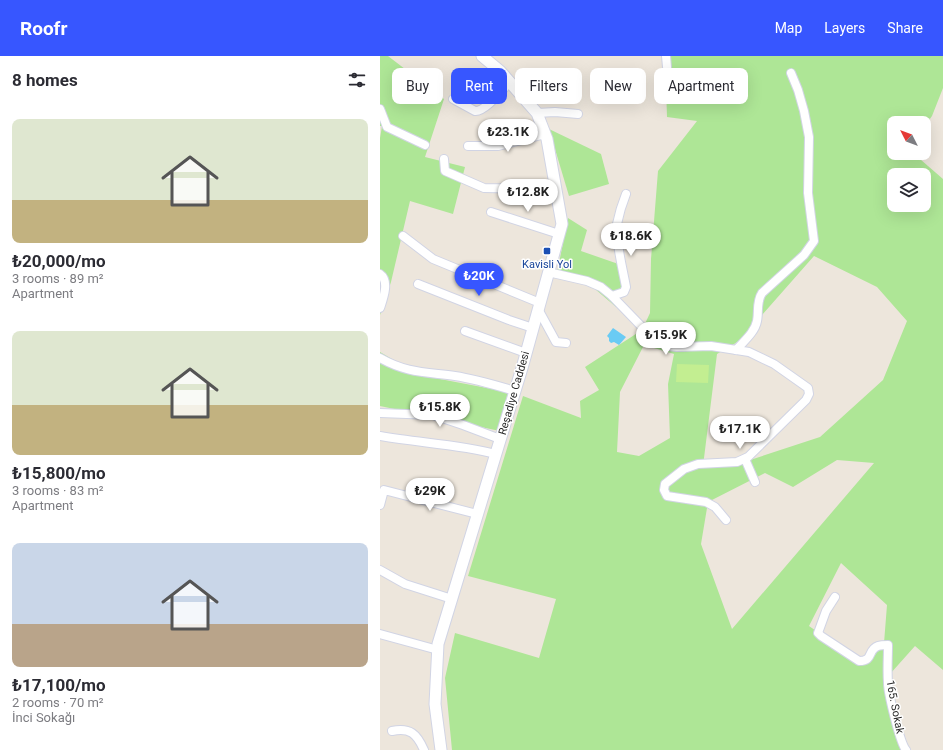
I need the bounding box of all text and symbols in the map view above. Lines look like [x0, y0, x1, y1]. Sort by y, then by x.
text: Roofr [20, 17, 67, 40]
text: Map [775, 20, 802, 36]
text: Layers [824, 20, 865, 36]
text: Share [887, 20, 923, 36]
chip: Buy [392, 68, 443, 104]
chip: Rent [451, 68, 507, 104]
chip: Filters [515, 68, 582, 104]
chip: New [590, 68, 646, 104]
chip: Apartment [654, 68, 748, 104]
icon: filters [346, 69, 368, 91]
text: 8 homes [12, 70, 78, 90]
north arrow [887, 116, 931, 160]
map controls [887, 116, 931, 212]
pin: ₺23.1K [475, 119, 541, 153]
text: ₺23.1K [487, 124, 529, 139]
icon: home [154, 145, 226, 217]
button: layers [887, 168, 931, 212]
pin: ₺12.8K [495, 179, 561, 213]
text: ₺12.8K [507, 184, 549, 199]
pin: ₺18.6K [598, 223, 664, 257]
text: ₺18.6K [610, 228, 652, 243]
marker: Kavisli Yol [542, 246, 552, 256]
text: ₺20,000/mo [12, 251, 106, 271]
place label: Kavisli Yol [522, 258, 572, 271]
pin: ₺20K [455, 263, 503, 297]
text: ₺20K [464, 268, 494, 283]
text: 3 rooms · 89 m² [12, 271, 104, 286]
text: Apartment [12, 286, 74, 301]
pin: ₺15.9K [633, 322, 699, 356]
text: ₺15.9K [645, 327, 687, 342]
street label: Reşadiye Caddesi [496, 350, 532, 436]
icon: home [154, 357, 226, 429]
pin: ₺15.8K [407, 394, 473, 428]
text: ₺15.8K [419, 399, 461, 414]
pin: ₺17.1K [707, 416, 773, 450]
text: ₺17.1K [719, 421, 761, 436]
text: ₺15,800/mo [12, 463, 106, 483]
pin: ₺29K [406, 478, 454, 512]
text: 3 rooms · 83 m² [12, 483, 104, 498]
text: ₺29K [415, 483, 445, 498]
text: Apartment [12, 498, 74, 513]
icon: home [154, 569, 226, 641]
text: ₺17,100/mo [12, 675, 106, 695]
street label: 165. Sokak [883, 679, 907, 735]
text: 2 rooms · 70 m² [12, 695, 104, 710]
text: İnci Sokağı [12, 710, 75, 725]

